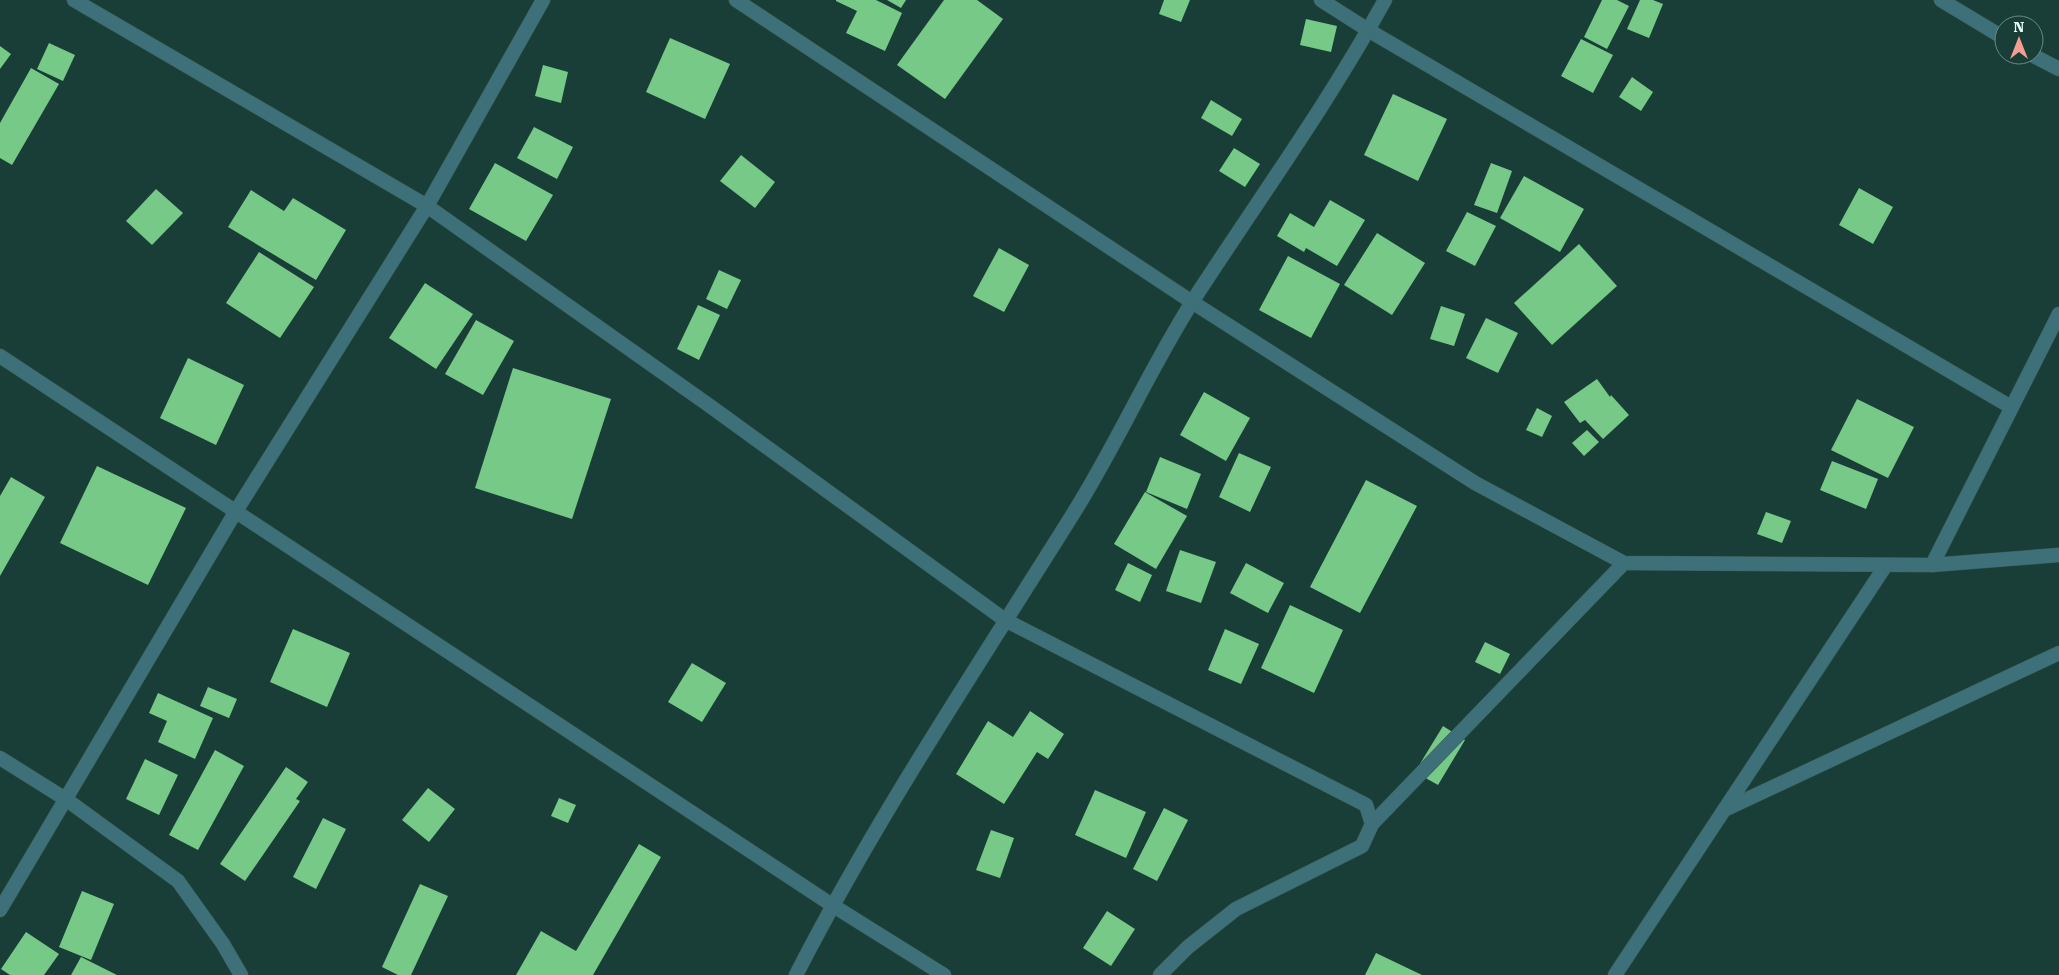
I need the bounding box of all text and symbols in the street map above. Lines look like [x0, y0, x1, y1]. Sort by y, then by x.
north arrow [1994, 15, 2044, 65]
text: N [2014, 19, 2025, 35]

